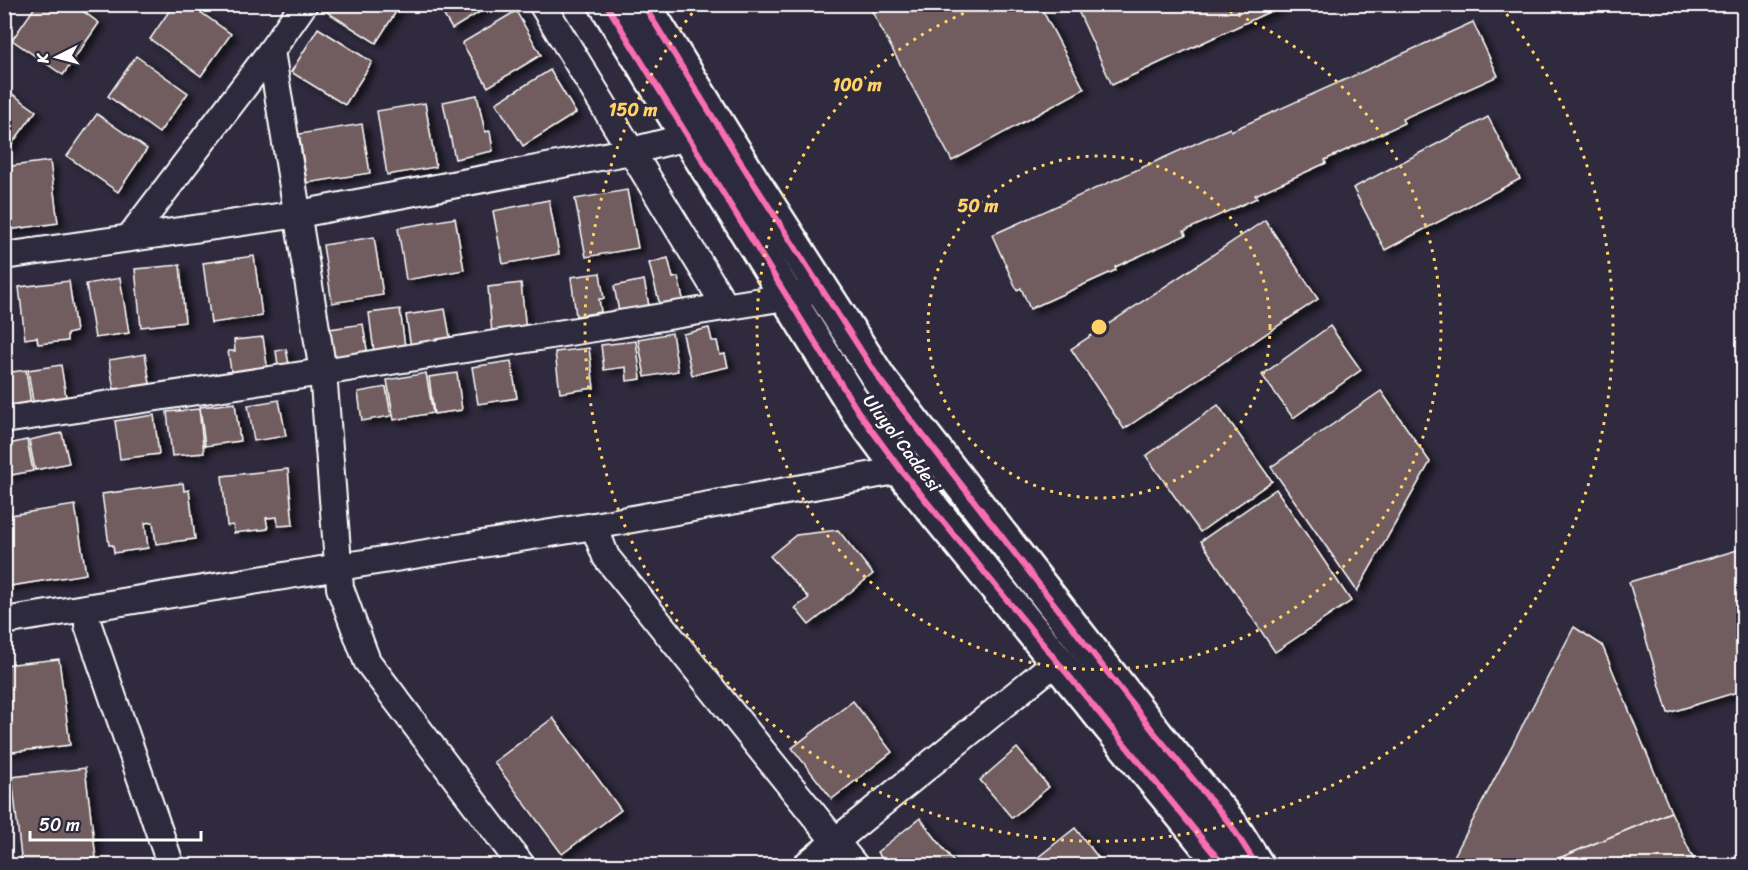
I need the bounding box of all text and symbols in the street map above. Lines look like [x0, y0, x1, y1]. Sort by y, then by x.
north arrow [27, 27, 87, 87]
text: K [28, 51, 58, 66]
text: 100 m [833, 69, 882, 101]
text: 150 m [609, 94, 657, 126]
text: 50 m [958, 190, 999, 222]
centre of rings [1089, 317, 1109, 337]
street label: Uluyol Caddesi [854, 387, 950, 500]
scale bar [30, 804, 201, 842]
text: 50 m [39, 809, 80, 841]

